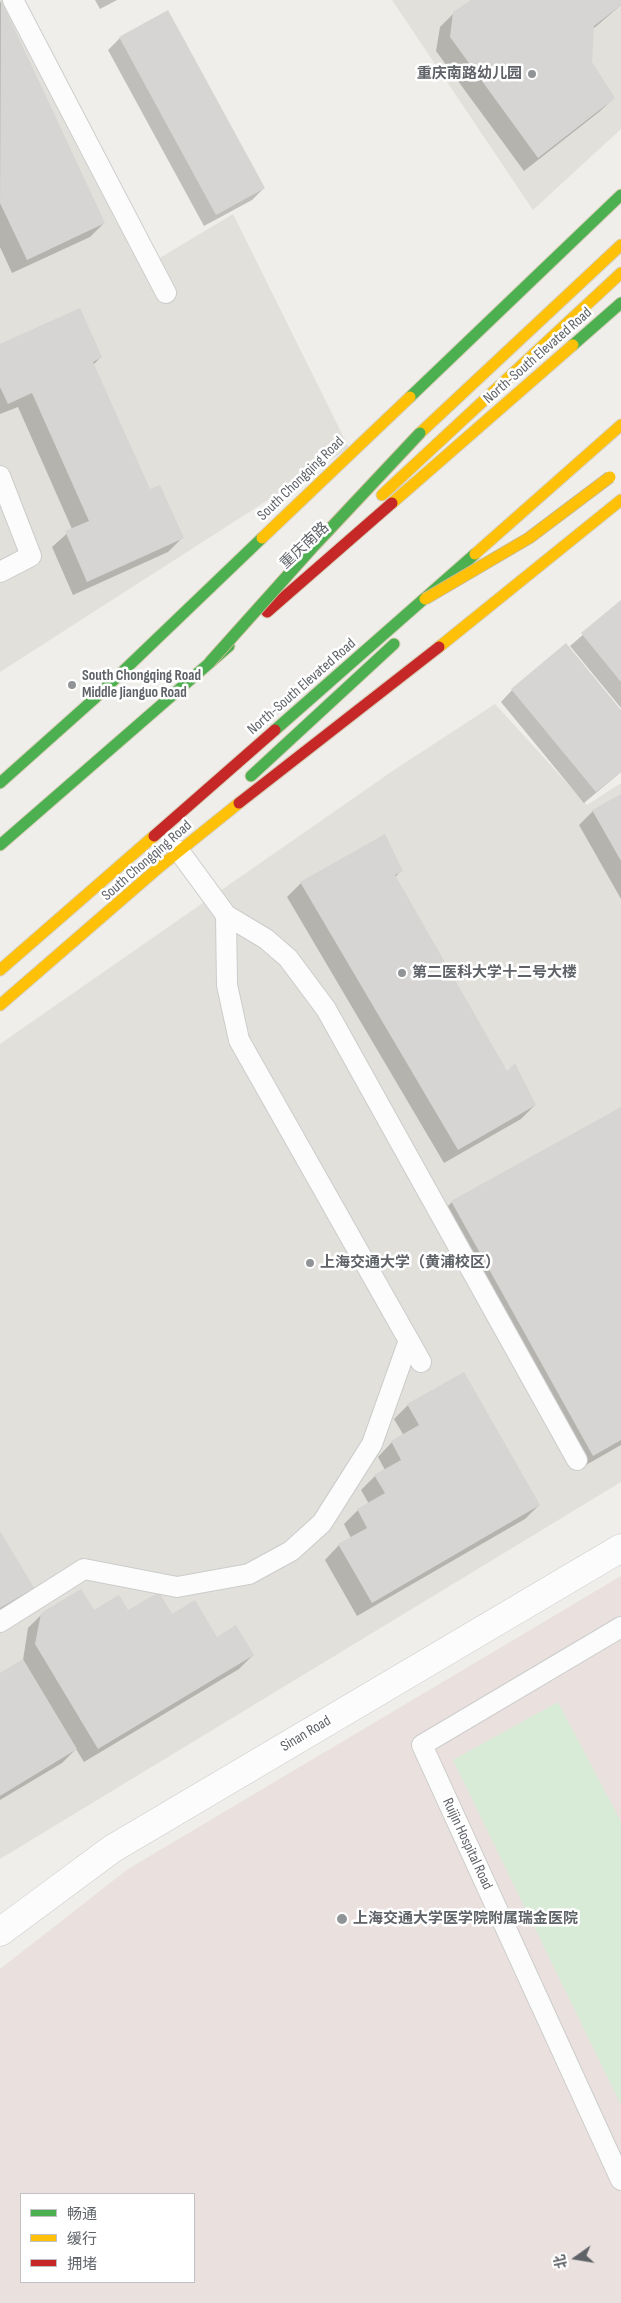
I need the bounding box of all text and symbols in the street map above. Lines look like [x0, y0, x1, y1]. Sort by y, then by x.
place label: 重庆南路幼儿园 [417, 65, 522, 83]
marker: 重庆南路幼儿园 [526, 68, 538, 80]
street label: North-South Elevated Road [480, 304, 596, 408]
street label: South Chongqing Road [254, 433, 348, 525]
street label: 重庆南路 [277, 519, 333, 573]
street label: North-South Elevated Road [244, 635, 360, 739]
place label: South Chongqing Road Middle Jianguo Road [82, 667, 201, 702]
marker: South Chongqing Road Middle Jianguo Road [66, 679, 78, 691]
street label: South Chongqing Road [98, 817, 196, 905]
place label: 第二医科大学十二号大楼 [412, 964, 577, 982]
marker: 第二医科大学十二号大楼 [396, 967, 408, 979]
place label: 上海交通大学（黄浦校区） [320, 1254, 500, 1272]
marker: 上海交通大学（黄浦校区） [304, 1257, 316, 1269]
street label: Sinan Road [278, 1712, 334, 1756]
street label: Ruijin Hospital Road [438, 1795, 496, 1893]
place label: 上海交通大学医学院附属瑞金医院 [353, 1910, 578, 1928]
marker: 上海交通大学医学院附属瑞金医院 [335, 1912, 349, 1926]
legend [20, 2193, 195, 2283]
text: 畅通 [67, 2205, 97, 2224]
text: 缓行 [67, 2230, 97, 2249]
north arrow [551, 2233, 601, 2283]
text: 北 [551, 2253, 571, 2270]
text: 拥堵 [67, 2255, 97, 2274]

